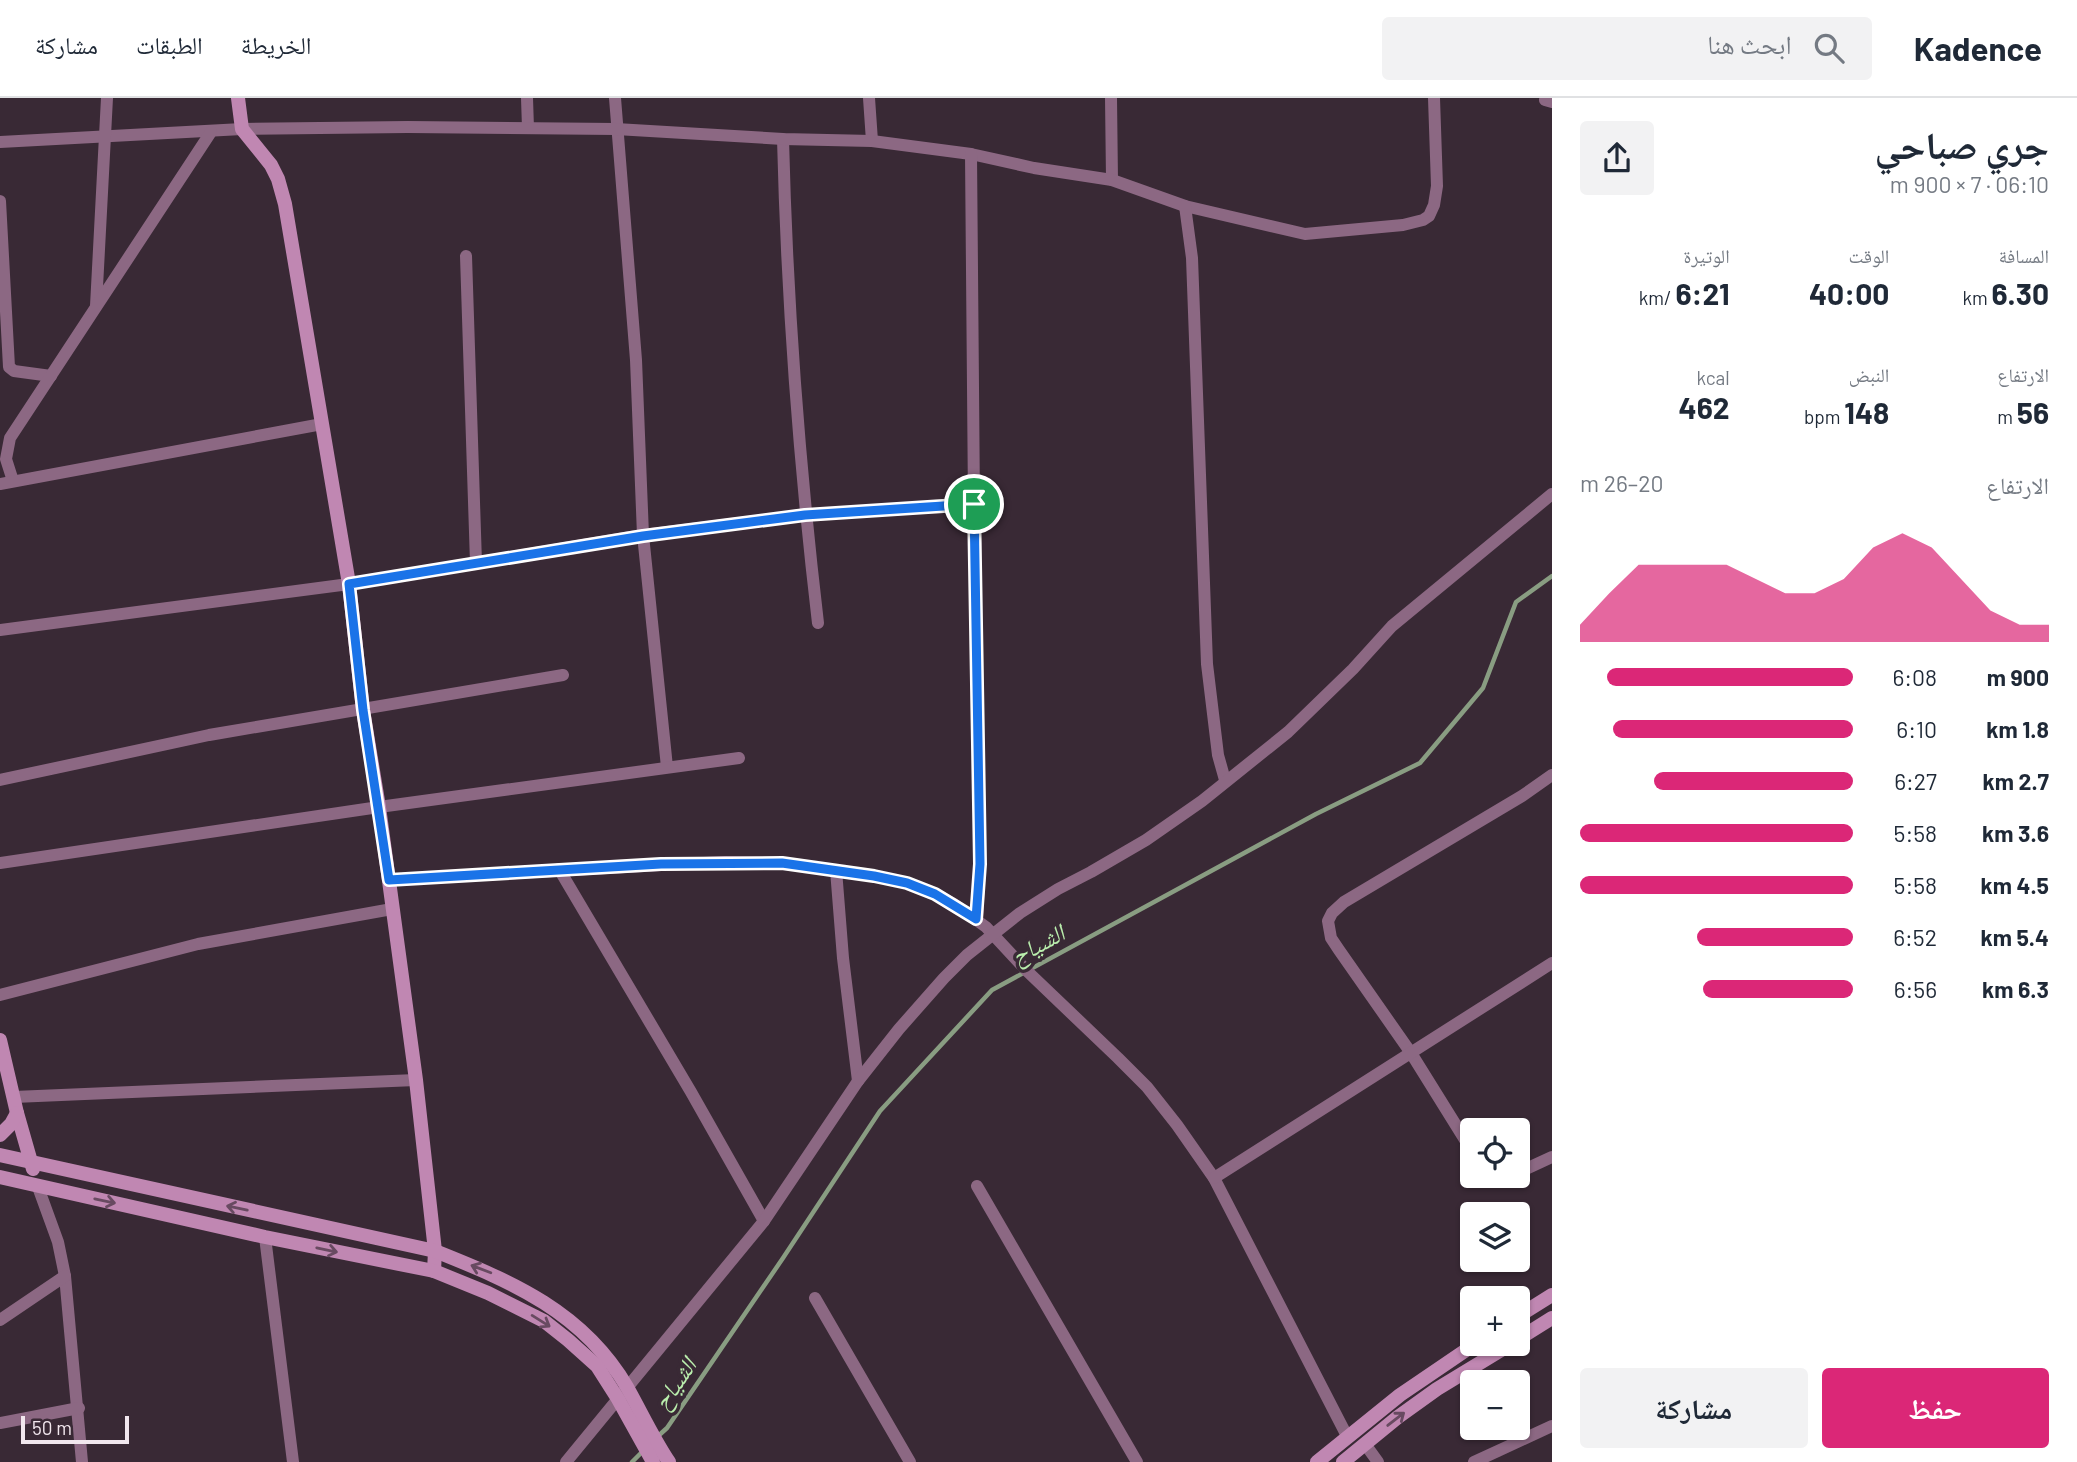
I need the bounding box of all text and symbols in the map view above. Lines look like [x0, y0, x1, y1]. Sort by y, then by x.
search box [1382, 17, 1872, 80]
text: ابحث هنا [1707, 28, 1792, 59]
text: Kadence [1914, 28, 2042, 68]
icon: search [1810, 29, 1848, 67]
text: مشاركة [35, 30, 98, 59]
text: الطبقات [136, 30, 203, 59]
text: الخريطة [241, 30, 311, 59]
button: share [1580, 121, 1654, 195]
text: جري صباحي [1874, 121, 2049, 167]
text: 06:10 · 7 × 900 m [1890, 170, 2049, 198]
text: الوتيرة [1683, 244, 1730, 267]
text: الوقت [1848, 244, 1889, 267]
text: المسافة [1999, 244, 2049, 267]
text: 6:21 [1675, 275, 1730, 311]
text: 40:00 [1809, 275, 1889, 311]
text: 6.30 [1991, 275, 2049, 311]
text: /km [1639, 286, 1675, 309]
text: km [1962, 286, 1991, 309]
text: النبض [1849, 363, 1889, 386]
text: الارتفاع [1997, 363, 2049, 386]
text: kcal [1697, 366, 1730, 389]
text: 462 [1679, 389, 1730, 425]
text: 148 [1844, 394, 1889, 430]
text: 56 [2017, 394, 2049, 430]
text: bpm [1804, 405, 1844, 428]
text: m [1997, 405, 2017, 428]
text: 20–26 m [1580, 469, 1664, 497]
text: الارتفاع [1986, 471, 2049, 499]
pin [944, 474, 1004, 534]
icon: arrive [955, 485, 993, 523]
text: 6:08 [1892, 663, 1937, 691]
text: 900 m [1987, 663, 2049, 691]
text: 6:10 [1896, 715, 1937, 743]
text: 1.8 km [1986, 715, 2049, 743]
text: 6:27 [1894, 767, 1937, 795]
text: 2.7 km [1982, 767, 2049, 795]
text: 5:58 [1894, 819, 1937, 847]
text: 3.6 km [1982, 819, 2049, 847]
text: 5:58 [1894, 871, 1937, 899]
text: 4.5 km [1980, 871, 2049, 899]
water label: الشياح [1005, 916, 1072, 972]
text: 6:52 [1893, 923, 1937, 951]
text: 5.4 km [1980, 923, 2049, 951]
text: 6:56 [1894, 975, 1937, 1003]
text: 6.3 km [1982, 975, 2049, 1003]
map controls [1460, 1118, 1530, 1440]
button: locate [1460, 1118, 1530, 1188]
one-way arrow [93, 1195, 116, 1209]
one-way arrow [226, 1200, 249, 1214]
button: layers [1460, 1202, 1530, 1272]
one-way arrow [315, 1243, 338, 1257]
one-way arrow [471, 1262, 493, 1275]
button: + [1460, 1286, 1530, 1356]
one-way arrow [531, 1315, 551, 1329]
water label: الشياح [646, 1350, 705, 1416]
button: مشاركة [1580, 1368, 1808, 1448]
button: حفظ [1822, 1368, 2049, 1448]
button: − [1460, 1370, 1530, 1440]
one-way arrow [1386, 1411, 1405, 1426]
scale bar [21, 1413, 130, 1445]
text: 50 m [32, 1416, 72, 1439]

